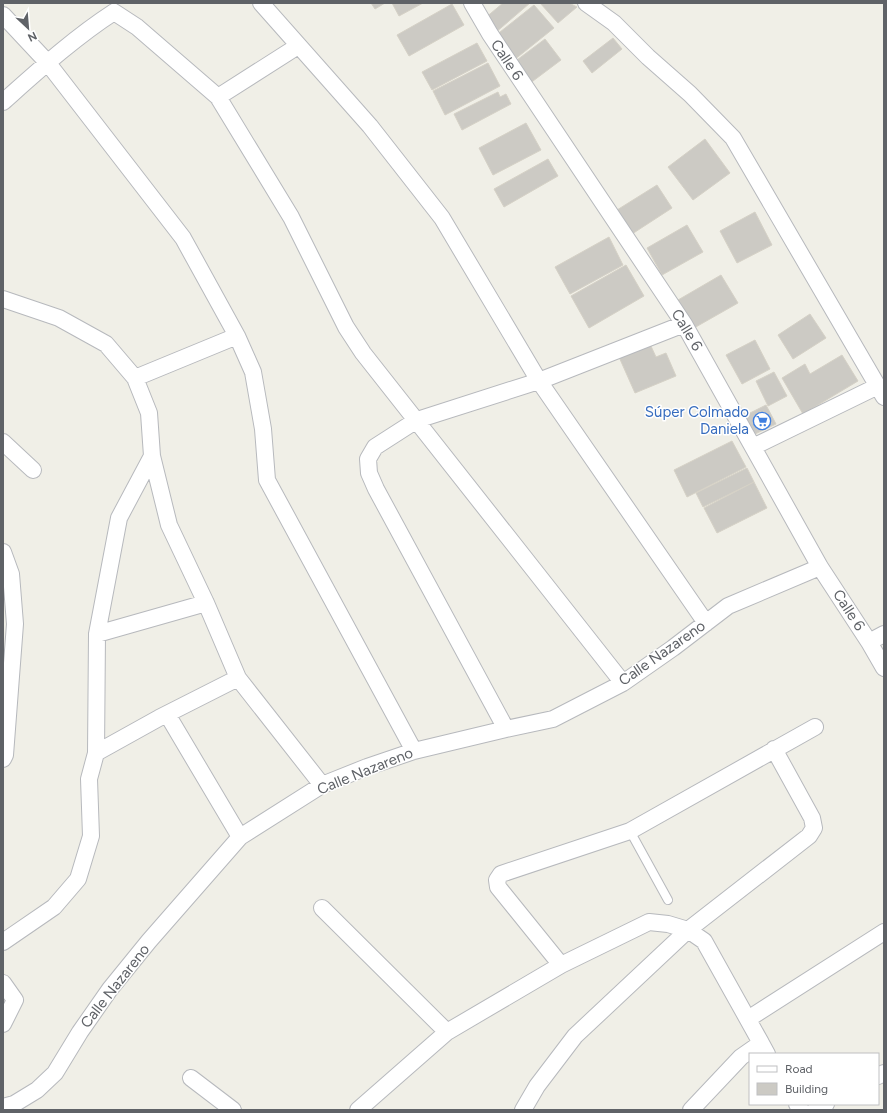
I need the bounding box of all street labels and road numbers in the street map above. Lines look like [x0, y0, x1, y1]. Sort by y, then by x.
street label: Calle 6 [487, 36, 527, 84]
street label: Calle 6 [668, 306, 707, 355]
street label: Calle 6 [829, 586, 869, 634]
street label: Calle Nazareno [615, 616, 709, 690]
street label: Calle Nazareno [315, 744, 416, 798]
street label: Calle Nazareno [77, 940, 154, 1032]

